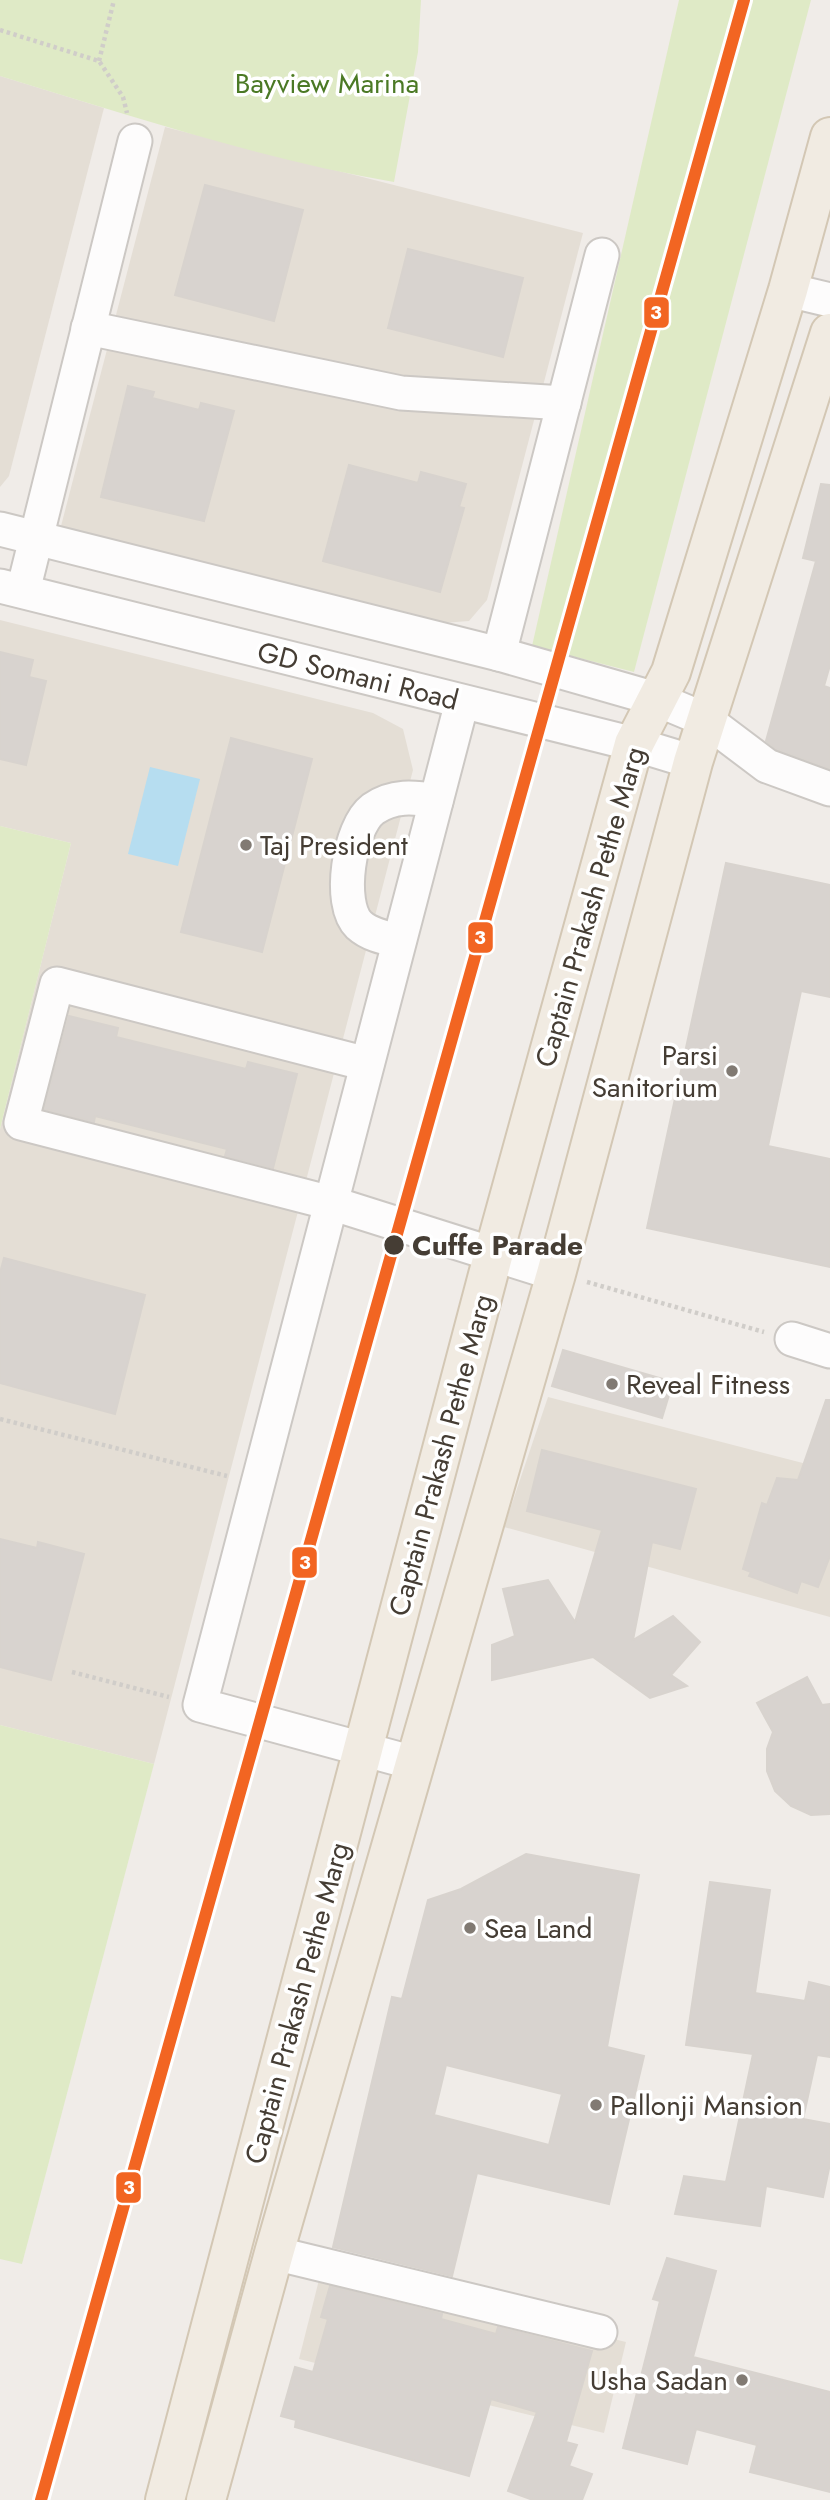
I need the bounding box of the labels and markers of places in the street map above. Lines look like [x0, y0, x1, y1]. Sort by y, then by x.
place label: Taj President [260, 825, 408, 866]
marker: Taj President [238, 837, 254, 853]
place label: Parsi Sanitorium [592, 1035, 718, 1108]
marker: Parsi Sanitorium [724, 1063, 740, 1079]
place label: Cuffe Parade [412, 1225, 583, 1266]
marker: Cuffe Parade [382, 1233, 406, 1257]
place label: Reveal Fitness [626, 1364, 790, 1405]
marker: Reveal Fitness [604, 1376, 620, 1392]
place label: Sea Land [484, 1908, 592, 1949]
marker: Sea Land [462, 1920, 478, 1936]
place label: Pallonji Mansion [610, 2085, 803, 2126]
marker: Pallonji Mansion [588, 2097, 604, 2113]
place label: Usha Sadan [590, 2360, 728, 2401]
marker: Usha Sadan [734, 2372, 750, 2388]

